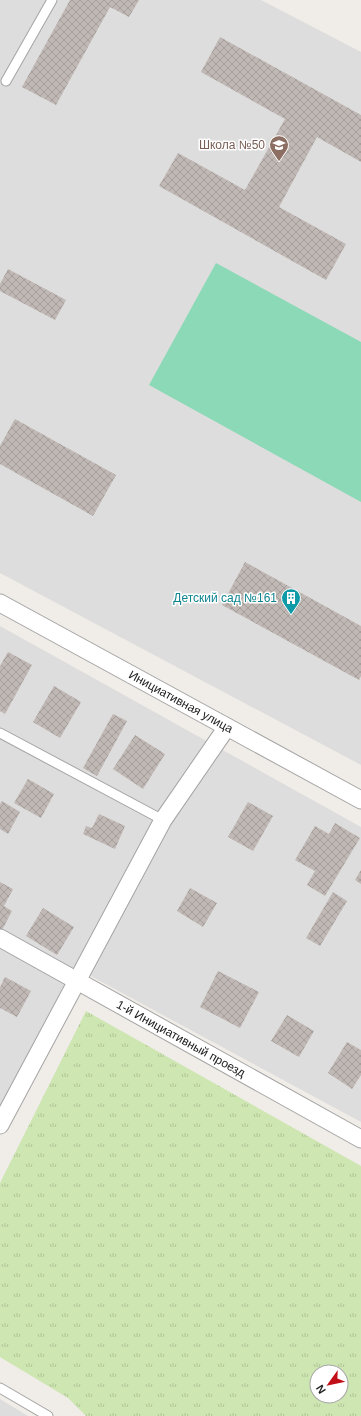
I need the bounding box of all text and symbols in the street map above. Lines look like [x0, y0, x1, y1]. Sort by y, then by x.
school or university icon: Школа №50 [268, 134, 290, 162]
place label: Школа №50 [199, 138, 265, 152]
building icon: Детский сад №161 [280, 587, 302, 615]
place label: Детский сад №161 [173, 591, 277, 605]
street label: Инициативная улица [126, 668, 236, 736]
street label: 1-й Инициативный проезд [114, 997, 248, 1080]
north arrow [309, 1364, 349, 1404]
text: N [313, 1383, 328, 1396]

